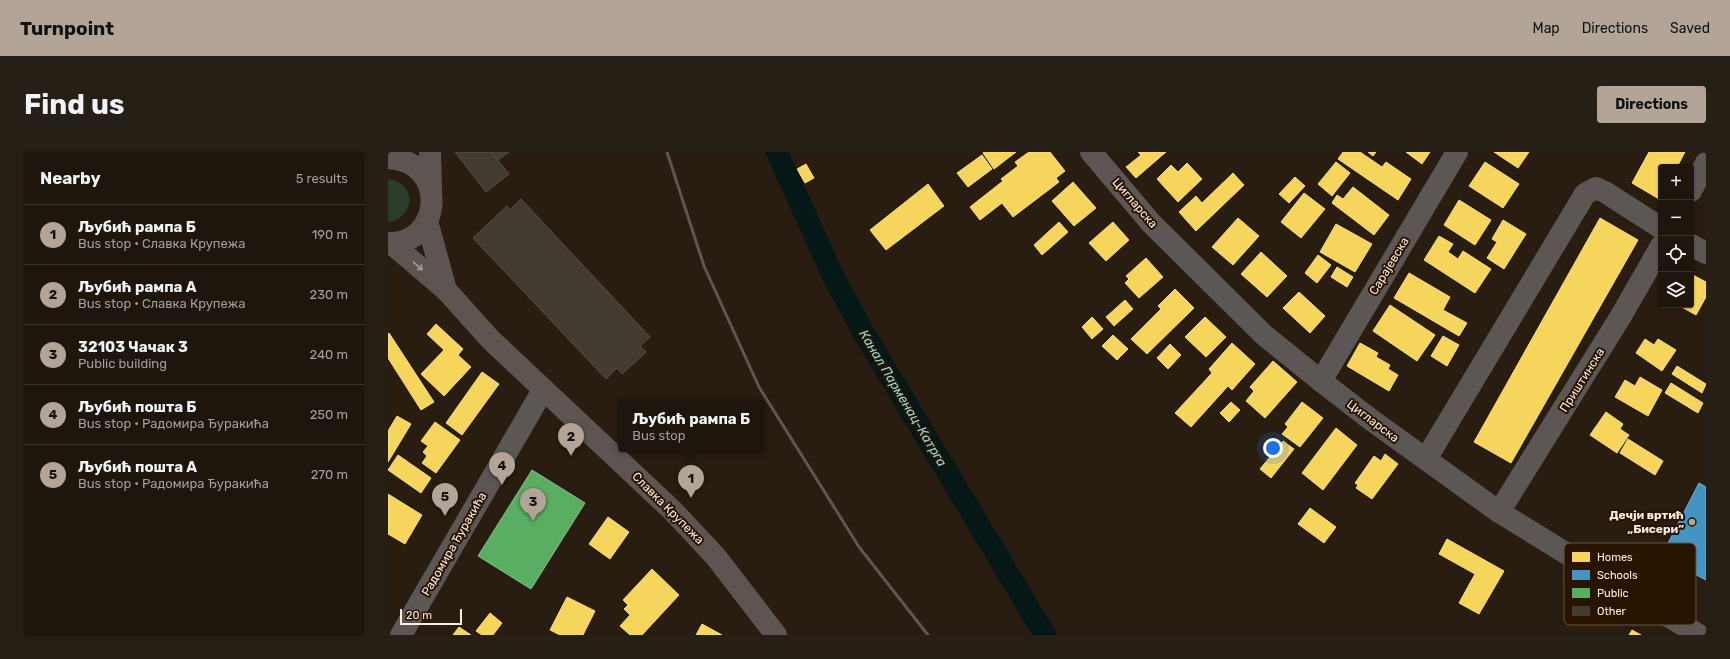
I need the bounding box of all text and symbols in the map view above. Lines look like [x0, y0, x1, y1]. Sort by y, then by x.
text: Turnpoint [20, 17, 114, 40]
text: Map [1533, 20, 1560, 37]
text: Directions [1582, 20, 1648, 37]
text: Saved [1670, 20, 1710, 37]
button: Directions [1597, 86, 1706, 123]
text: Find us [24, 88, 124, 121]
map controls [1658, 164, 1694, 308]
button: + [1658, 164, 1694, 200]
text: Nearby [40, 168, 101, 188]
text: 5 results [296, 171, 348, 186]
street label: Цигларска [1110, 175, 1160, 231]
button: − [1658, 200, 1694, 236]
text: Љубић рампа Б [78, 218, 196, 236]
text: 1 [50, 227, 56, 242]
text: 190 m [312, 227, 348, 242]
street label: Сарајевска [1366, 235, 1412, 297]
text: Bus stop · Славка Крупежа [78, 236, 245, 251]
button: locate [1658, 236, 1694, 272]
one-way arrow [413, 262, 424, 271]
button: layers [1658, 272, 1694, 308]
text: Љубић рампа А [78, 278, 196, 296]
text: 2 [49, 287, 57, 302]
text: 230 m [310, 287, 348, 302]
text: Bus stop · Славка Крупежа [78, 296, 245, 311]
water label: Канал Парменац-Катрга [856, 327, 950, 469]
text: 32103 Чачак 3 [78, 338, 188, 356]
street label: Приштинска [1557, 345, 1607, 415]
text: 3 [49, 347, 57, 362]
text: 240 m [309, 347, 348, 362]
text: Public building [78, 356, 167, 371]
street label: Цигларска [1344, 397, 1402, 445]
text: Љубић пошта Б [78, 398, 196, 416]
popup [618, 400, 764, 452]
text: 4 [49, 407, 57, 422]
text: 250 m [310, 407, 348, 422]
text: Љубић рампа Б [632, 410, 750, 428]
text: Bus stop · Радомира Ђуракића [78, 416, 269, 431]
pin: 2 [558, 423, 584, 456]
text: Bus stop [632, 428, 685, 443]
your location [1263, 438, 1283, 458]
pin: 4 [489, 452, 515, 485]
text: Љубић пошта А [78, 458, 197, 476]
pin: 1 [678, 465, 704, 498]
text: 5 [49, 467, 57, 482]
text: 270 m [311, 467, 348, 482]
street label: Славка Крупежа [629, 469, 707, 547]
text: Bus stop · Радомира Ђуракића [78, 476, 269, 491]
pin: 5 [432, 483, 458, 516]
pin: 3 [520, 488, 546, 521]
street label: Радомира Ђуракића [419, 490, 489, 598]
place label: Дечји вртић „Бисери” [1609, 508, 1684, 536]
marker: Дечји вртић „Бисери” [1687, 517, 1697, 527]
legend [1564, 543, 1696, 625]
text: Homes [1597, 551, 1633, 564]
text: Schools [1597, 569, 1638, 582]
text: Public [1597, 587, 1629, 600]
text: Other [1597, 605, 1627, 618]
scale bar [400, 607, 462, 626]
text: 20 m [406, 609, 432, 622]

